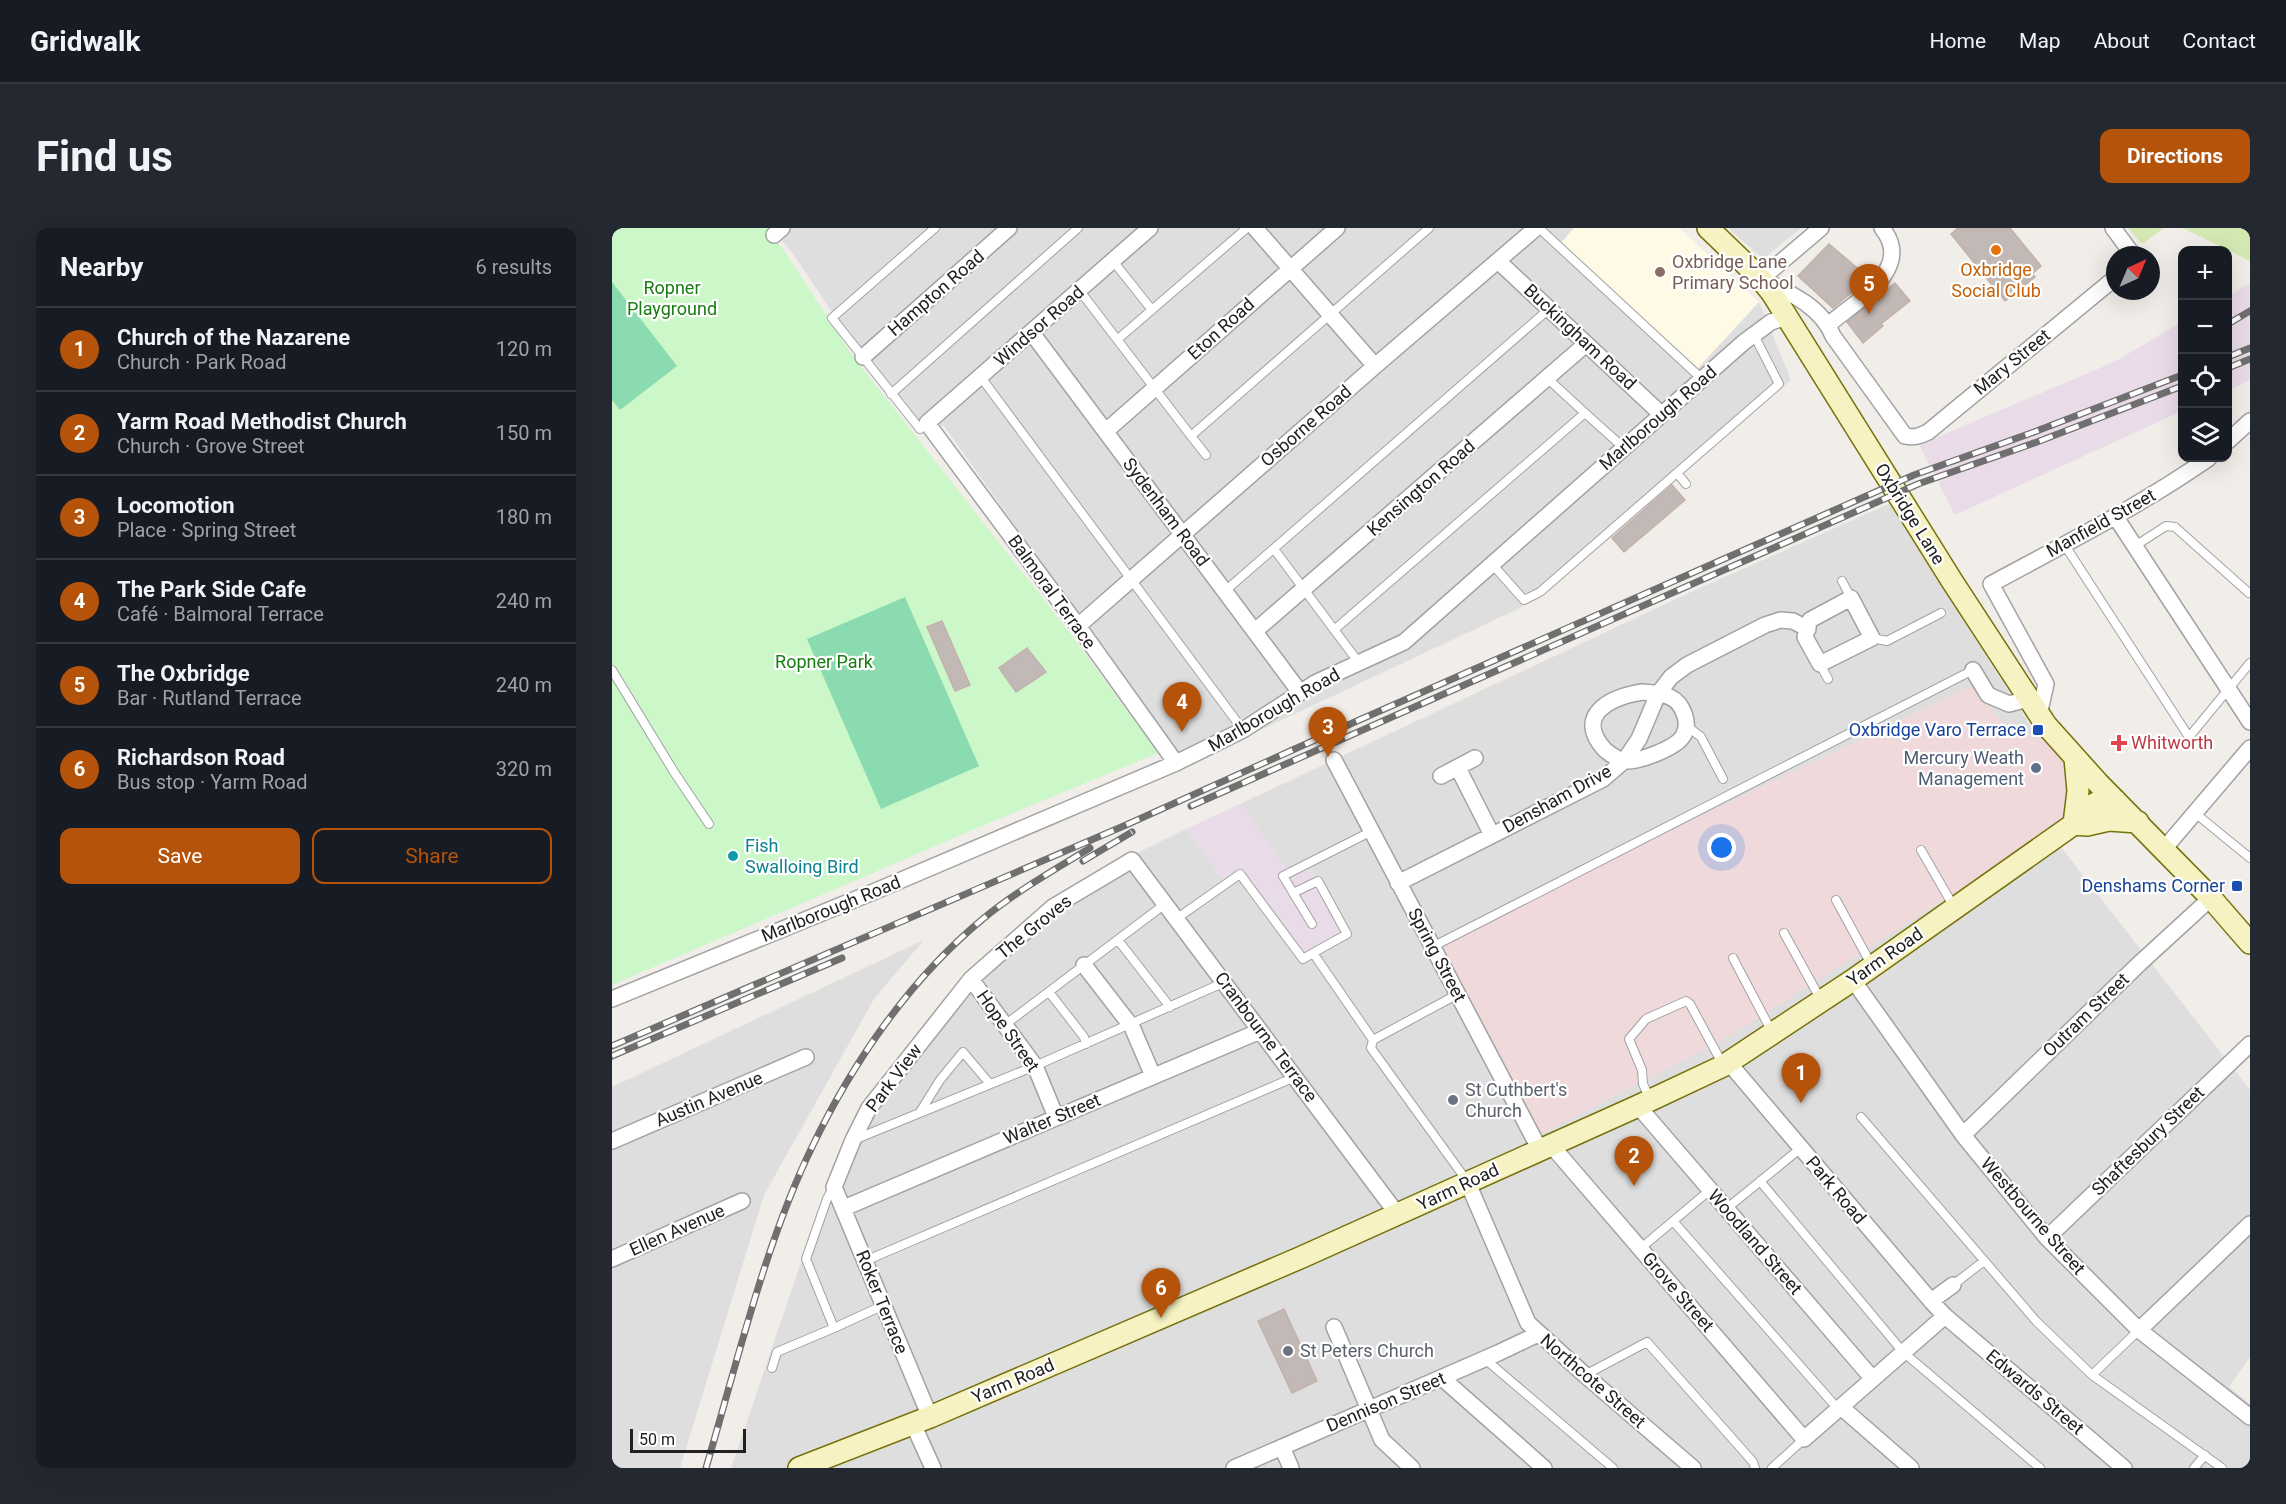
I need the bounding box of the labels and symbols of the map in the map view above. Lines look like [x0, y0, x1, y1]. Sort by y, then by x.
marker: Oxbridge Social Club [1989, 243, 2003, 257]
street label: Hampton Road [883, 245, 988, 340]
north arrow [2106, 246, 2160, 300]
place label: Oxbridge Lane Primary School [1672, 251, 1794, 293]
place label: Oxbridge Social Club [1951, 259, 2041, 301]
pin: 5 [1850, 264, 1888, 314]
marker: Oxbridge Lane Primary School [1653, 265, 1667, 279]
park label: Ropner Playground [627, 277, 717, 319]
street label: Buckingham Road [1520, 279, 1641, 394]
street label: Windsor Road [990, 281, 1088, 370]
street label: Eton Road [1183, 293, 1258, 364]
street label: Mary Street [1969, 324, 2054, 399]
street label: Marlborough Road [1595, 361, 1721, 474]
street label: Osborne Road [1256, 380, 1355, 471]
street label: Kensington Road [1362, 435, 1479, 540]
street label: Sydenham Road [1119, 453, 1214, 570]
street label: Oxbridge Lane [1871, 459, 1950, 568]
street label: Manfield Street [2043, 484, 2159, 561]
street label: Balmoral Terrace [1004, 531, 1101, 653]
park label: Ropner Park [775, 651, 874, 672]
street label: Marlborough Road [1204, 663, 1343, 756]
pin: 4 [1162, 682, 1202, 732]
pin: 3 [1308, 708, 1348, 757]
place label: Oxbridge Varo Terrace [1849, 719, 2026, 740]
marker: Oxbridge Varo Terrace [2031, 723, 2045, 737]
place label: Whitworth [2131, 732, 2213, 753]
marker: Whitworth [2112, 736, 2126, 750]
place label: Mercury Weath Management [1903, 747, 2024, 789]
street label: Densham Drive [1499, 760, 1615, 837]
marker: Mercury Weath Management [2029, 761, 2043, 775]
your location [1707, 833, 1736, 862]
place label: Fish Swalloing Bird [745, 835, 859, 877]
marker: Fish Swalloing Bird [726, 849, 740, 863]
street label: Marlborough Road [758, 871, 903, 946]
place label: Denshams Corner [2082, 875, 2225, 896]
marker: Denshams Corner [2230, 879, 2244, 893]
street label: The Groves [992, 890, 1075, 963]
street label: Spring Street [1404, 904, 1471, 1005]
street label: Yarm Road [1843, 923, 1927, 990]
street label: Cranbourne Terrace [1211, 968, 1322, 1106]
street label: Outram Street [2038, 968, 2133, 1061]
street label: Hope Street [973, 986, 1044, 1076]
street label: Park View [861, 1039, 926, 1116]
pin: 1 [1782, 1054, 1820, 1103]
street label: Austin Avenue [652, 1067, 766, 1131]
place label: St Cuthbert's Church [1465, 1079, 1567, 1121]
street label: Shaftesbury Street [2087, 1082, 2208, 1200]
street label: Walter Street [1000, 1089, 1104, 1148]
marker: St Cuthbert's Church [1446, 1093, 1460, 1107]
pin: 2 [1614, 1136, 1654, 1186]
street label: Park Road [1802, 1152, 1871, 1228]
street label: Westbourne Street [1977, 1153, 2090, 1279]
street label: Yarm Road [1414, 1159, 1502, 1215]
street label: Woodland Street [1704, 1185, 1807, 1299]
street label: Ellen Avenue [626, 1199, 728, 1260]
street label: Roker Terrace [852, 1247, 913, 1357]
street label: Grove Street [1638, 1248, 1719, 1336]
pin: 6 [1142, 1268, 1180, 1318]
street label: Northcote Street [1536, 1329, 1650, 1432]
place label: St Peters Church [1300, 1340, 1434, 1361]
marker: St Peters Church [1281, 1344, 1295, 1358]
street label: Edwards Street [1982, 1345, 2088, 1439]
street label: Yarm Road [968, 1354, 1057, 1407]
street label: Dennison Street [1323, 1367, 1448, 1436]
scale bar [630, 1426, 746, 1454]

